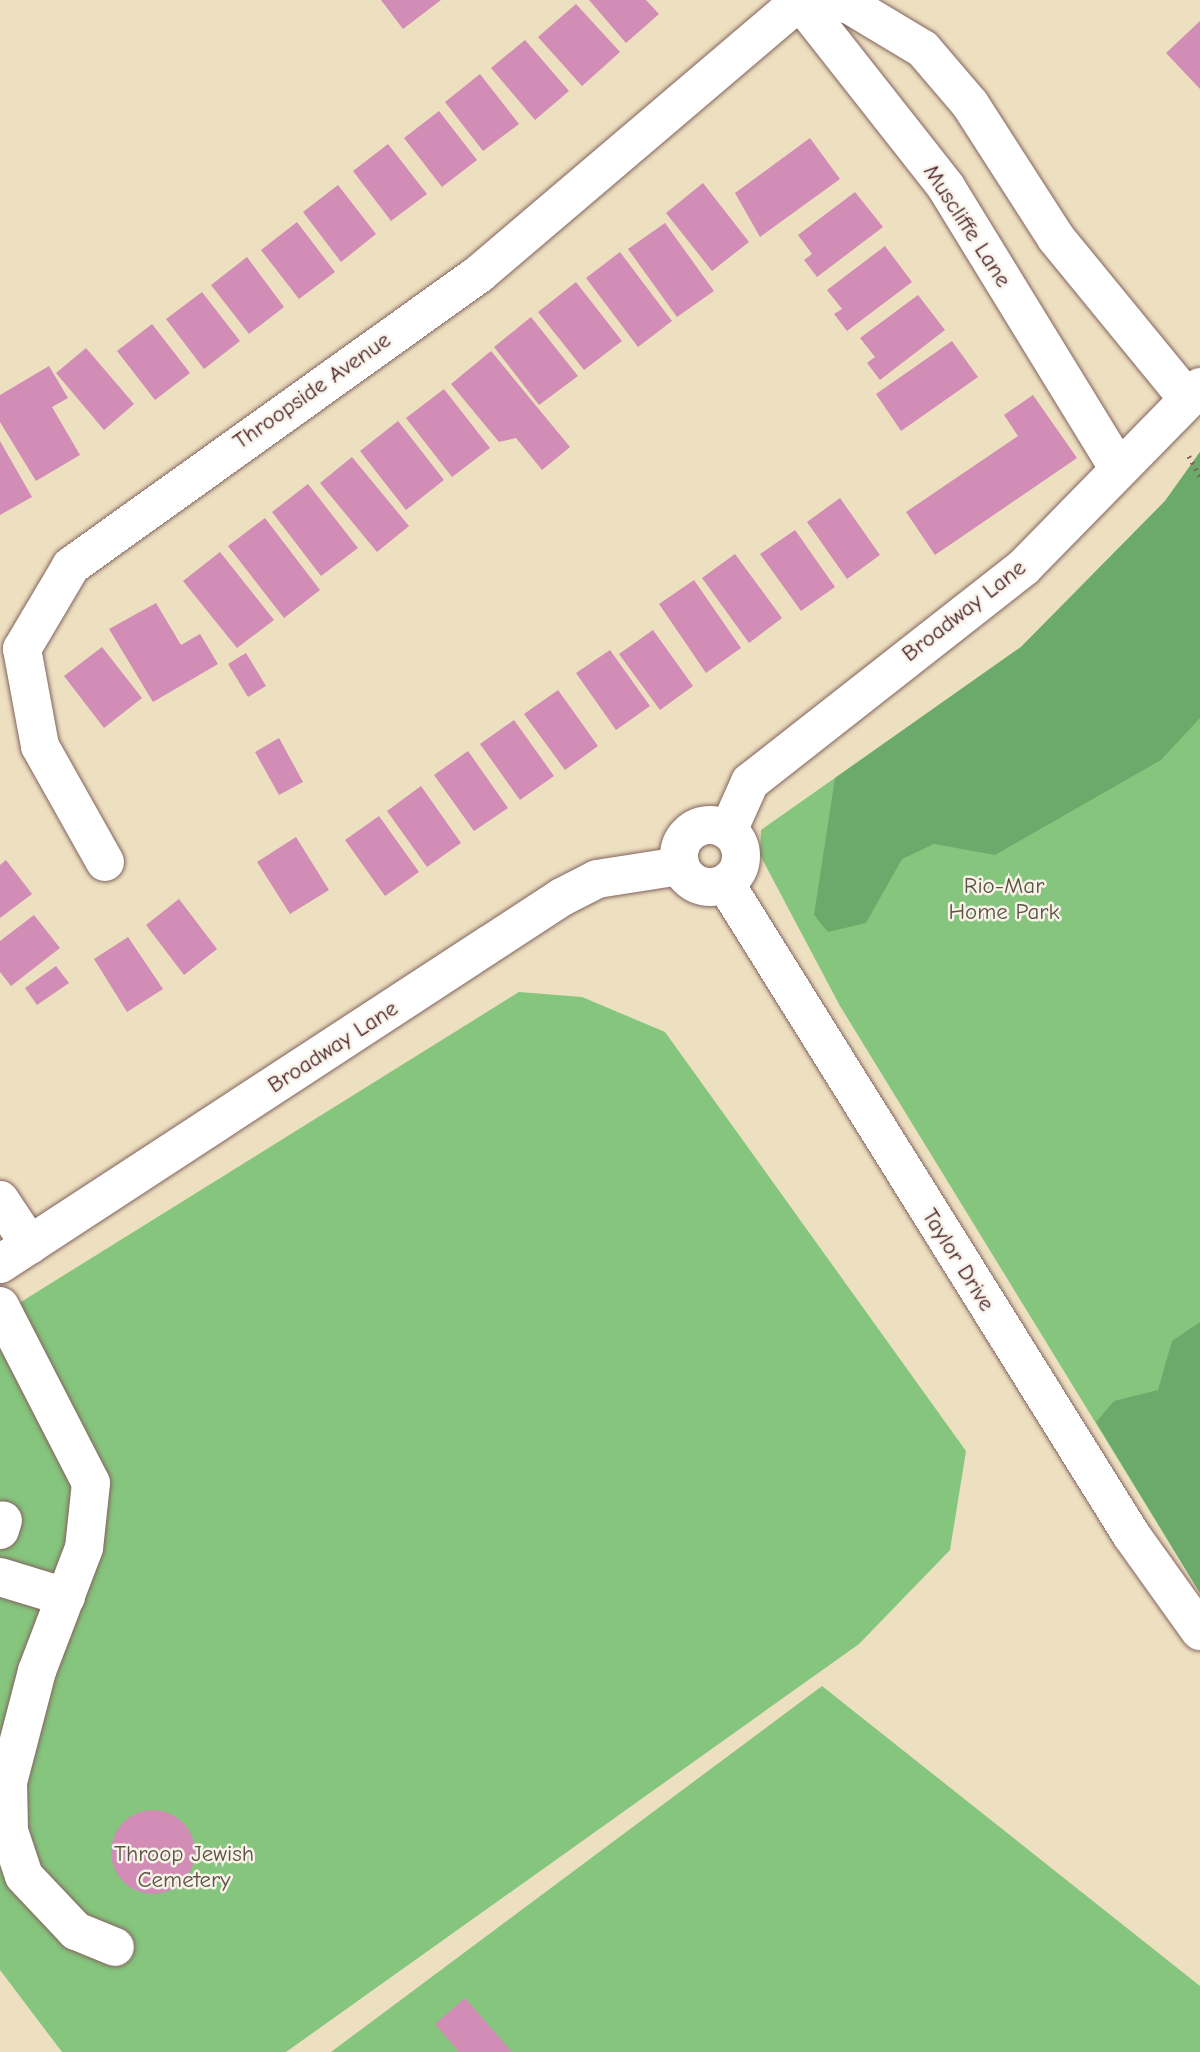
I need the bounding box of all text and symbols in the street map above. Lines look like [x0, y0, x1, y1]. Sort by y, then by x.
street label: Muscliffe Lane [917, 159, 1017, 293]
street label: Throopside Avenue [228, 326, 396, 456]
street label: Broadway Lane [897, 554, 1031, 668]
park label: Rio-Mar Home Park [948, 872, 1060, 926]
street label: Broadway Lane [263, 995, 403, 1099]
street label: Taylor Drive [916, 1204, 1000, 1316]
park label: Throop Jewish Cemetery [114, 1840, 254, 1894]

